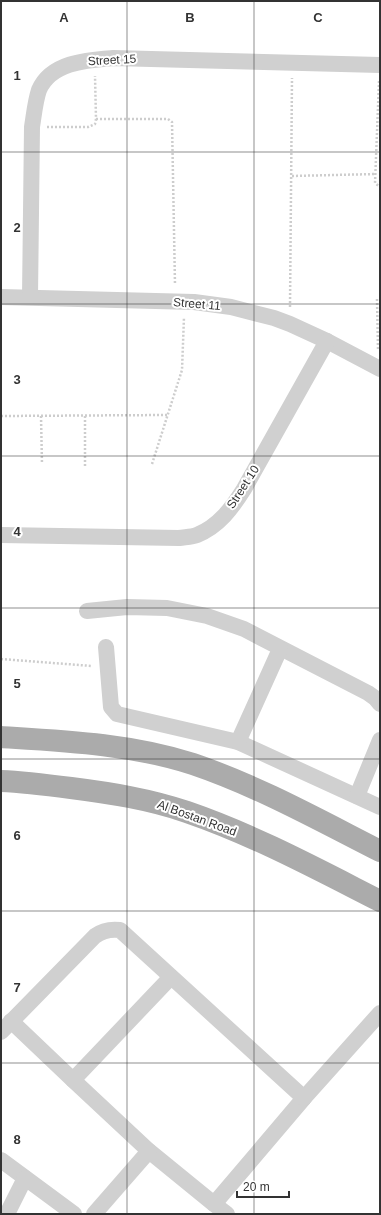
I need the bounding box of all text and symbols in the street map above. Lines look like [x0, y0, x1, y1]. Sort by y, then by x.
text: A [59, 10, 69, 25]
text: B [185, 10, 195, 25]
text: C [313, 10, 323, 25]
street label: Street 15 [87, 52, 137, 68]
text: 1 [13, 68, 21, 83]
text: 2 [13, 220, 21, 235]
street label: Street 11 [173, 295, 222, 313]
text: 3 [13, 372, 21, 387]
street label: Street 10 [224, 462, 262, 511]
text: 4 [13, 524, 21, 539]
text: 5 [13, 676, 21, 691]
street label: Al Bostan Road [155, 797, 239, 839]
text: 6 [13, 828, 21, 843]
text: 7 [13, 980, 21, 995]
text: 8 [13, 1132, 21, 1147]
scale bar [237, 1173, 289, 1199]
text: 20 m [243, 1180, 270, 1194]

